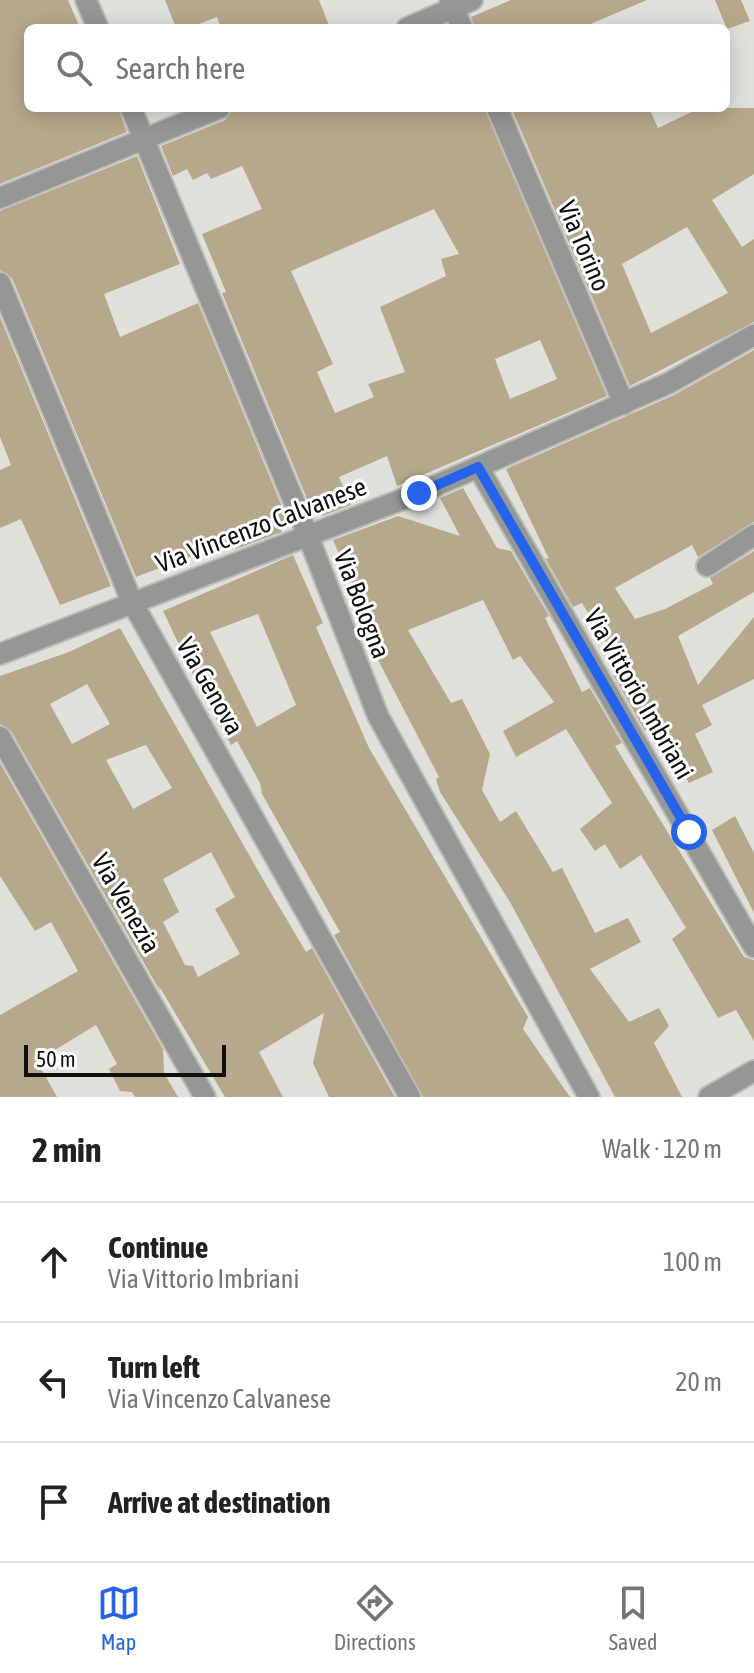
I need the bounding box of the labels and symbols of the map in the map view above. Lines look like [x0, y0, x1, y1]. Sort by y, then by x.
street label: Via Torino [552, 196, 616, 296]
street label: Via Vincenzo Calvanese [152, 471, 370, 579]
route end [401, 475, 437, 511]
street label: Via Bologna [328, 546, 396, 662]
street label: Via Vittorio Imbriani [578, 604, 700, 784]
street label: Via Genova [170, 632, 250, 740]
route start [671, 814, 707, 850]
street label: Via Venezia [86, 848, 166, 958]
scale bar [24, 1041, 226, 1077]

